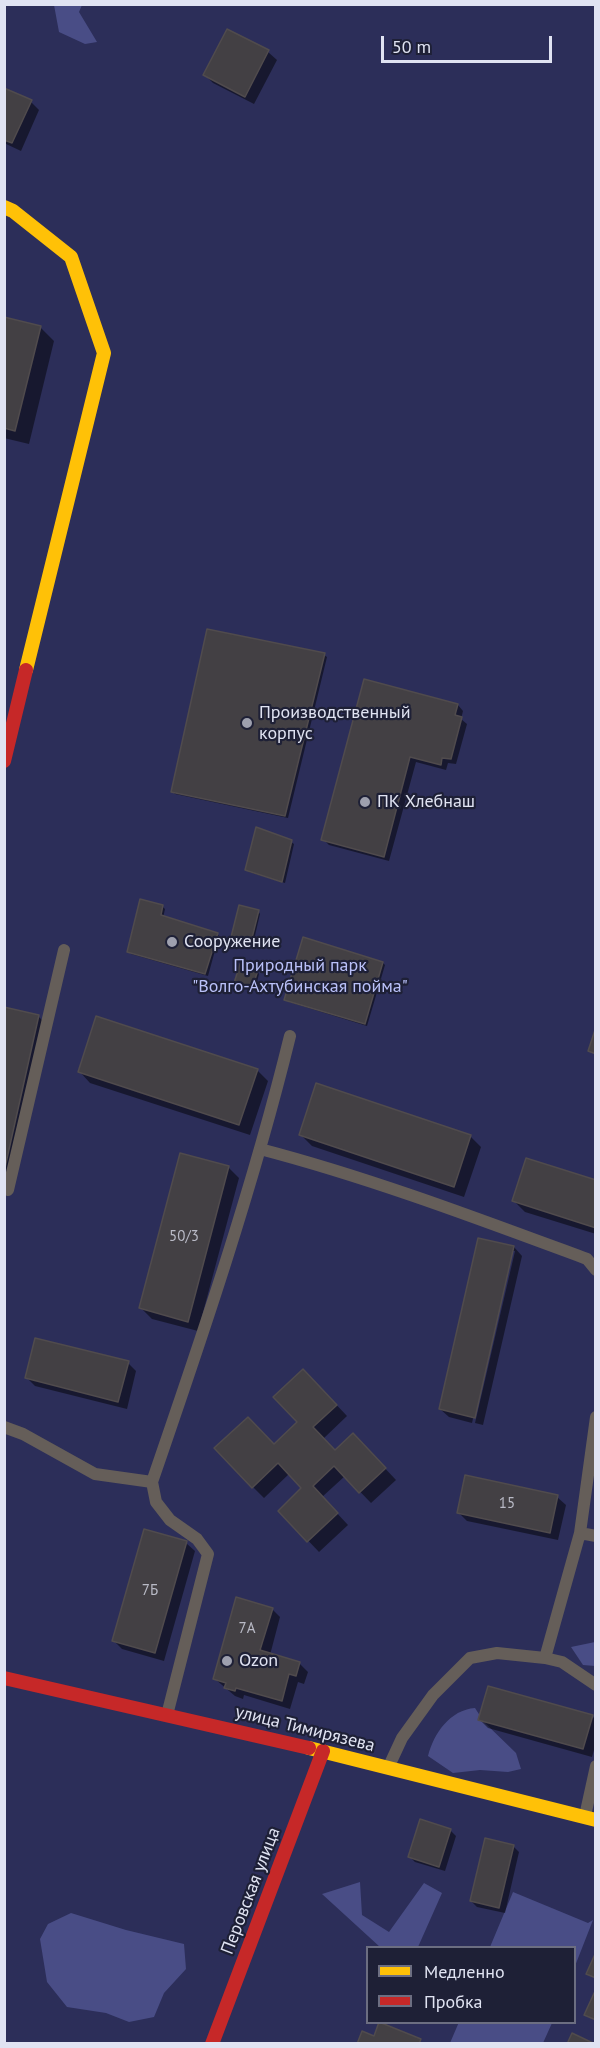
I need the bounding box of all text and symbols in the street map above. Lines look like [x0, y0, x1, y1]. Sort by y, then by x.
scale bar [384, 24, 555, 62]
text: 50 m [392, 35, 431, 58]
place label: Производственный корпус [259, 702, 411, 744]
marker: Производственный корпус [240, 716, 254, 730]
place label: ПК Хлебнаш [377, 791, 475, 813]
marker: ПК Хлебнаш [358, 795, 372, 809]
place label: Сооружение [184, 931, 280, 953]
marker: Сооружение [165, 935, 179, 949]
park label: Природный парк "Волго-Ахтубинская пойма" [192, 955, 408, 998]
house number: 50/3 [169, 1228, 199, 1246]
house number: 15 [499, 1495, 515, 1513]
house number: 7Б [142, 1582, 158, 1600]
house number: 7А [239, 1620, 255, 1638]
place label: Ozon [239, 1650, 278, 1672]
marker: Ozon [220, 1654, 234, 1668]
street label: улица Тимирязева [233, 1701, 377, 1757]
street label: Перовская улица [217, 1824, 285, 1958]
legend [366, 1946, 576, 2024]
text: Медленно [424, 1960, 505, 1983]
text: Пробка [424, 1990, 482, 2013]

